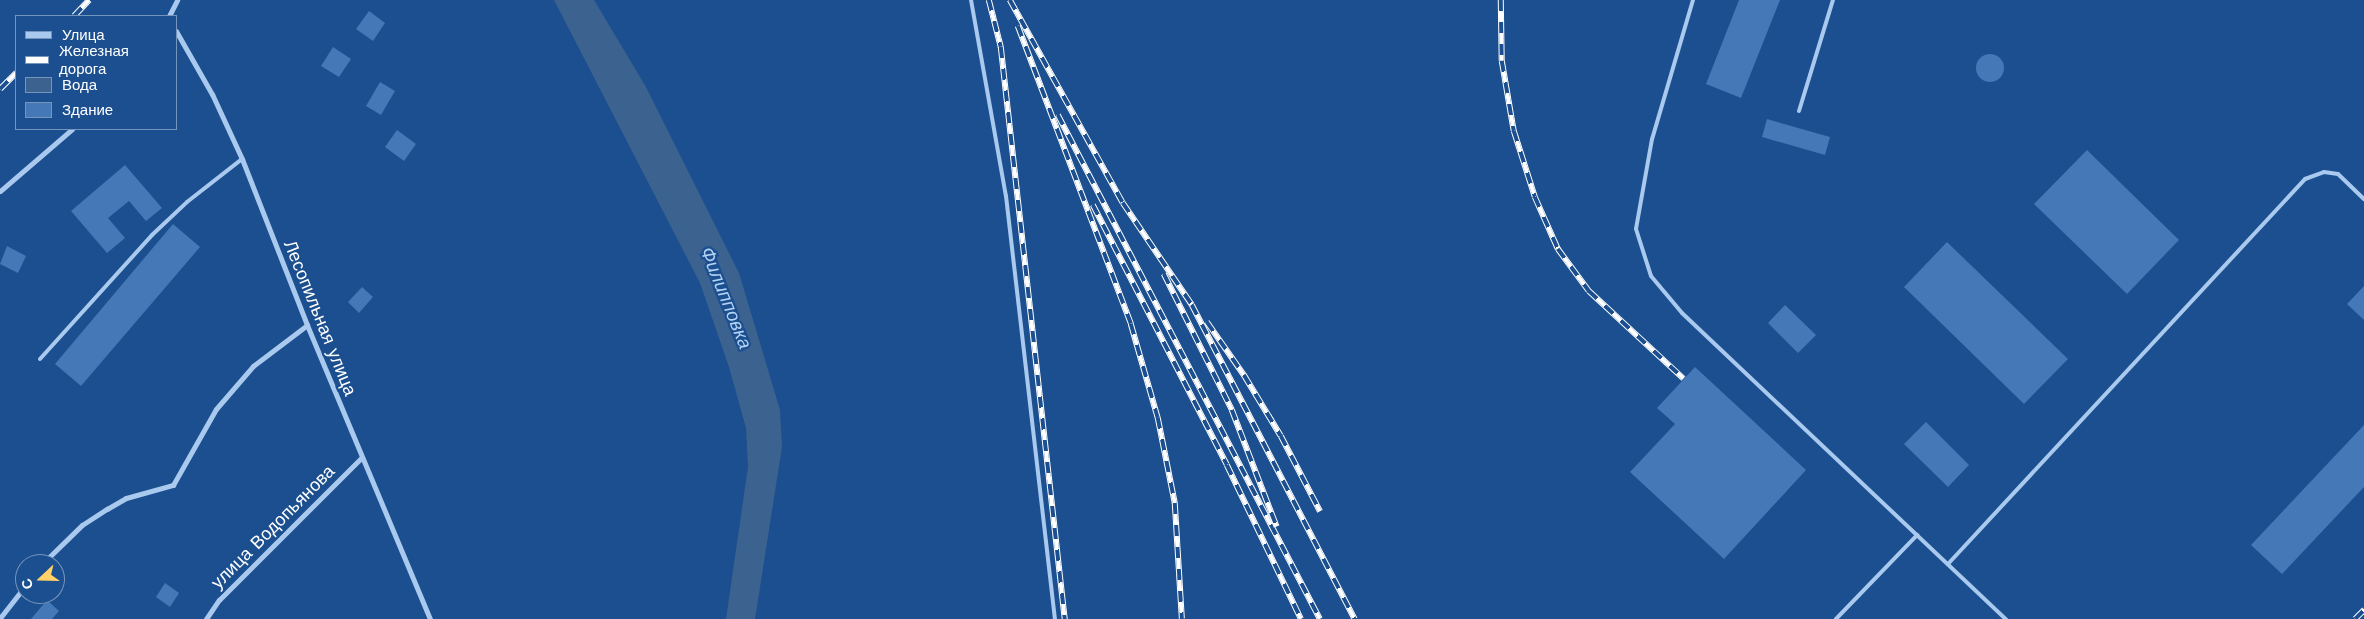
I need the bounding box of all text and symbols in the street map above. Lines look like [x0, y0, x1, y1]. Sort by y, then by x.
legend [15, 15, 178, 130]
text: Улица [62, 26, 105, 44]
text: Железная дорога [59, 42, 129, 78]
text: Вода [62, 76, 97, 94]
text: Здание [62, 101, 113, 119]
street label: Лесопильная улица [279, 237, 361, 399]
water label: Филипповка [695, 244, 757, 352]
street label: улица Водопьянова [207, 461, 339, 593]
north arrow [15, 554, 65, 604]
text: С [18, 576, 36, 592]

